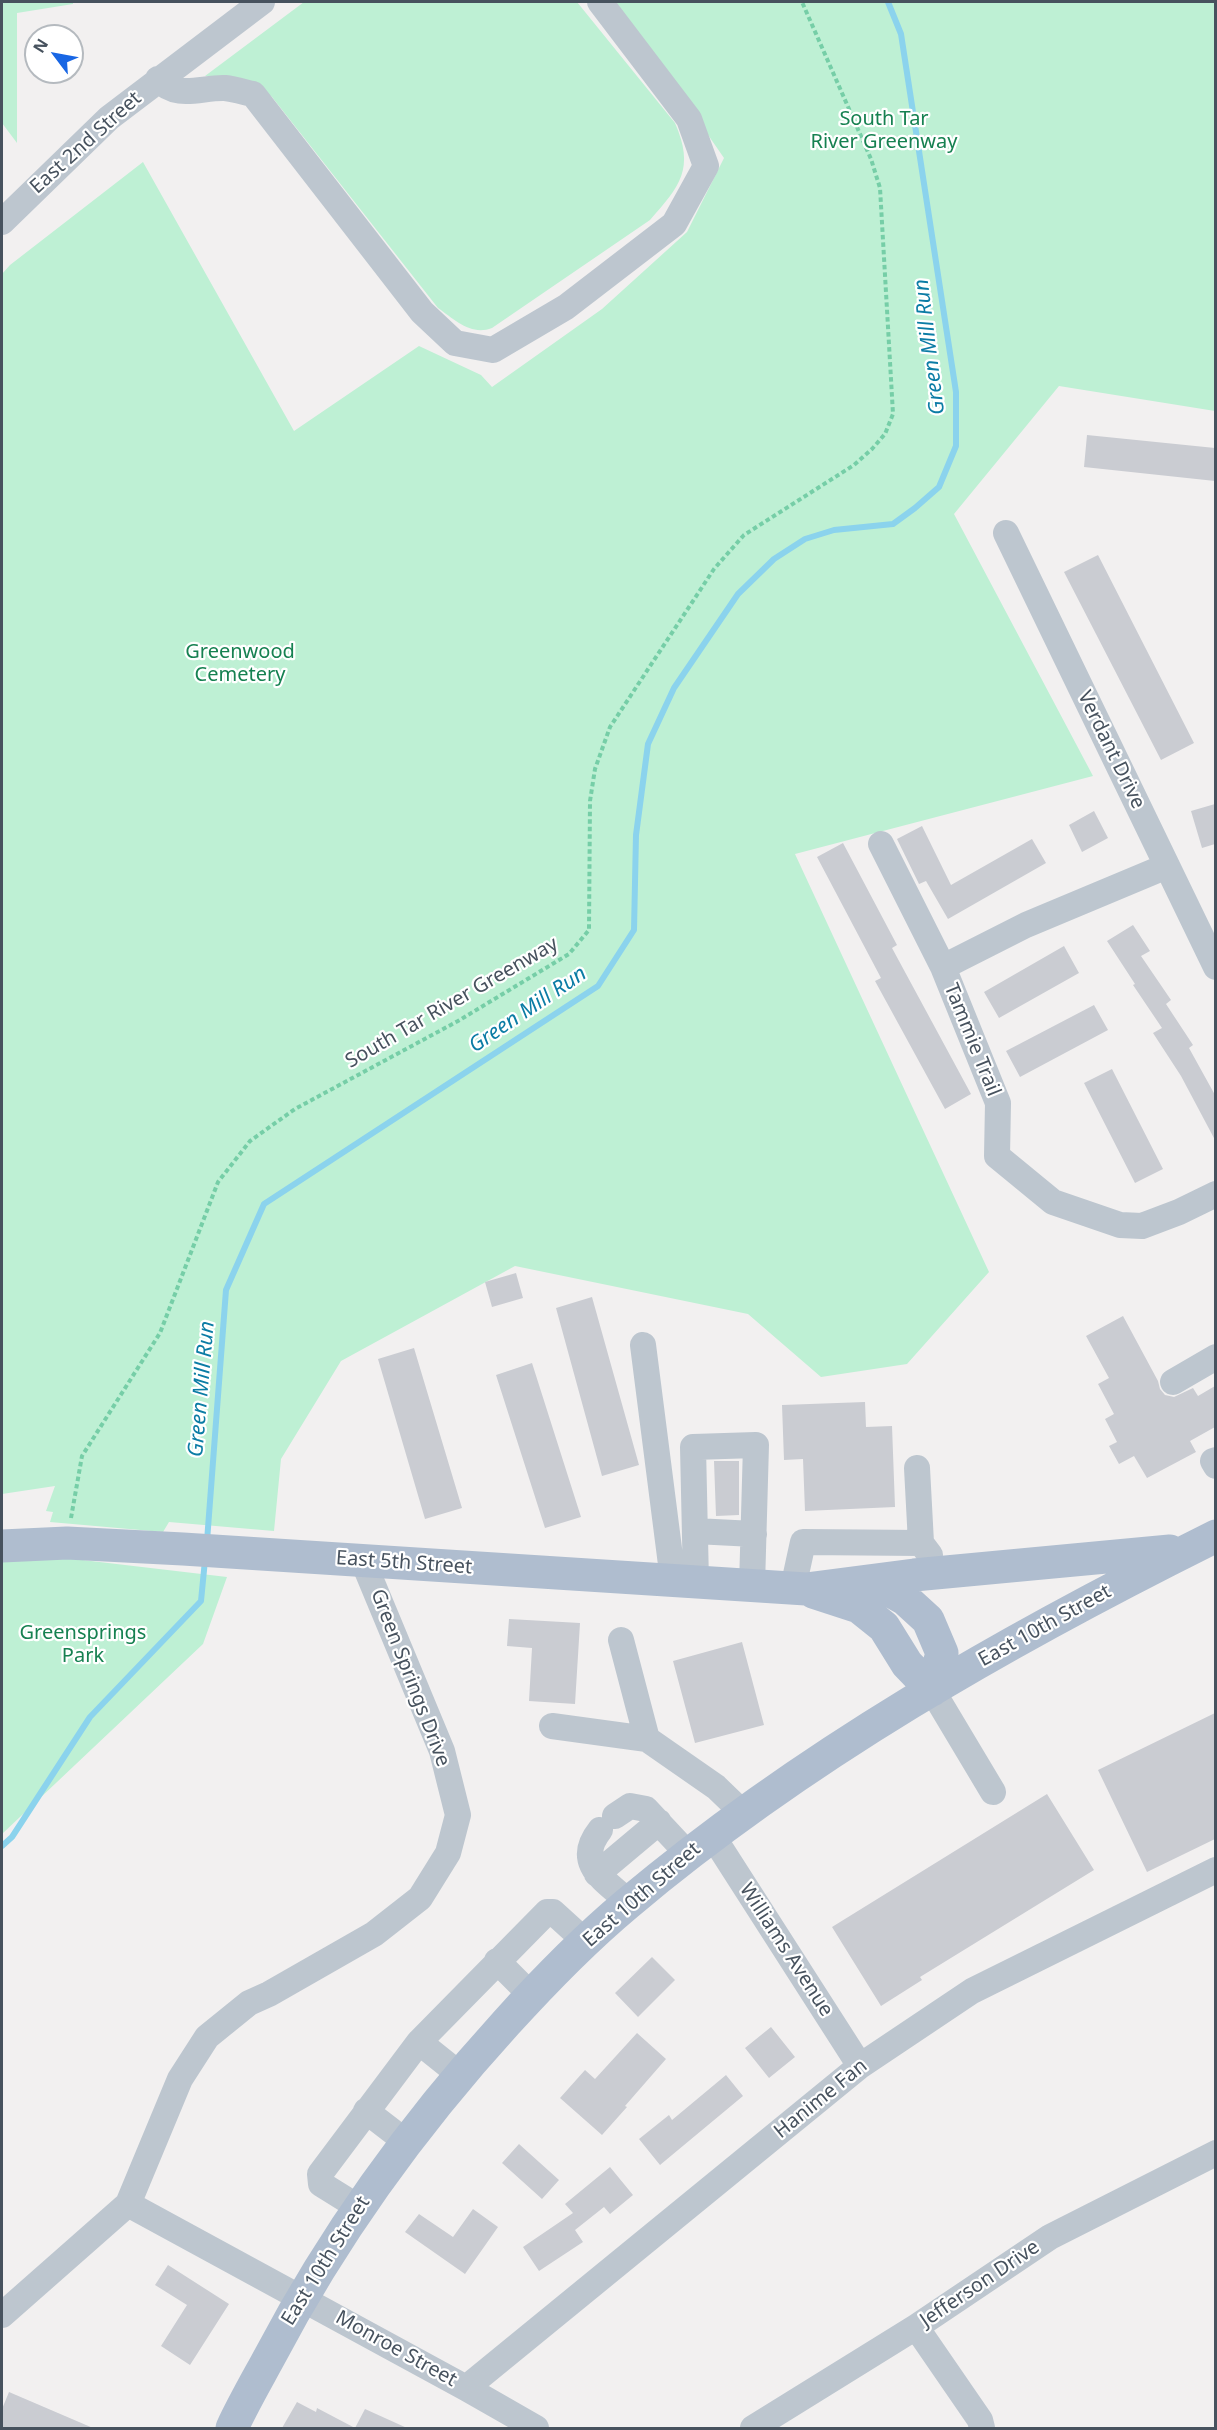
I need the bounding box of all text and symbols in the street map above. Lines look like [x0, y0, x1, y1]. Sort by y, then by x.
north arrow [24, 24, 84, 84]
text: N [28, 34, 53, 57]
street label: East 2nd Street [25, 87, 147, 199]
park label: South Tar River Greenway [811, 107, 957, 154]
water label: Green Mill Run [909, 278, 951, 416]
park label: Greenwood Cemetery [185, 640, 295, 687]
street label: Verdant Drive [1072, 687, 1150, 813]
street label: South Tar River Greenway [341, 932, 563, 1074]
water label: Green Mill Run [464, 961, 592, 1059]
street label: Tammie Trail [939, 980, 1005, 1100]
water label: Green Mill Run [184, 1320, 220, 1458]
street label: East 5th Street [335, 1546, 473, 1580]
street label: East 10th Street [975, 1580, 1115, 1672]
street label: Green Springs Drive [365, 1586, 455, 1770]
park label: Greensprings Park [20, 1621, 146, 1668]
street label: East 10th Street [578, 1837, 706, 1953]
street label: Williams Avenue [734, 1879, 838, 2021]
street label: Hanime Fan [770, 2054, 872, 2144]
street label: East 10th Street [277, 2192, 375, 2330]
street label: Jefferson Drive [916, 2235, 1044, 2333]
street label: Monroe Street [331, 2306, 461, 2392]

